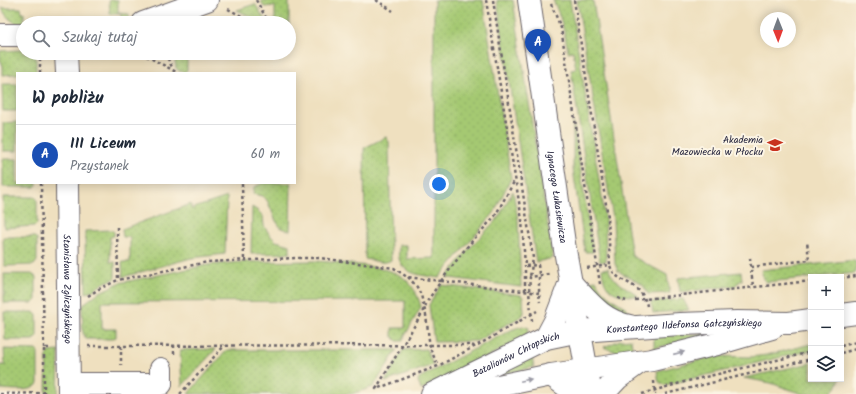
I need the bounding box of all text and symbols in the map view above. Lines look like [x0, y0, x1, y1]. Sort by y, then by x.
north arrow [760, 12, 796, 48]
search box [16, 16, 296, 60]
text: Szukaj tutaj [62, 26, 137, 50]
icon: search [30, 27, 52, 49]
pin: A [525, 29, 551, 62]
text: W pobliżu [32, 85, 103, 112]
text: III Liceum [70, 132, 136, 156]
place label: Akademia Mazowiecka w Płocku [672, 132, 763, 160]
school or university icon: Akademia Mazowiecka w Płocku [766, 136, 784, 154]
text: A [41, 144, 49, 165]
text: 60 m [251, 144, 280, 165]
street label: Ignacego Łukasiewicza [542, 150, 571, 245]
text: Przystanek [70, 156, 129, 177]
your location [429, 174, 449, 194]
street label: Stanisława Zgliczyńskiego [58, 234, 76, 344]
map controls [808, 274, 844, 382]
button: + [808, 274, 844, 310]
button: − [808, 310, 844, 346]
street label: Konstantego Ildefonsa Gałczyńskiego [606, 315, 763, 338]
street label: Batalionów Chłopskich [470, 328, 561, 382]
button: layers [808, 346, 844, 382]
one-way arrow [673, 350, 685, 356]
one-way arrow [520, 376, 532, 382]

